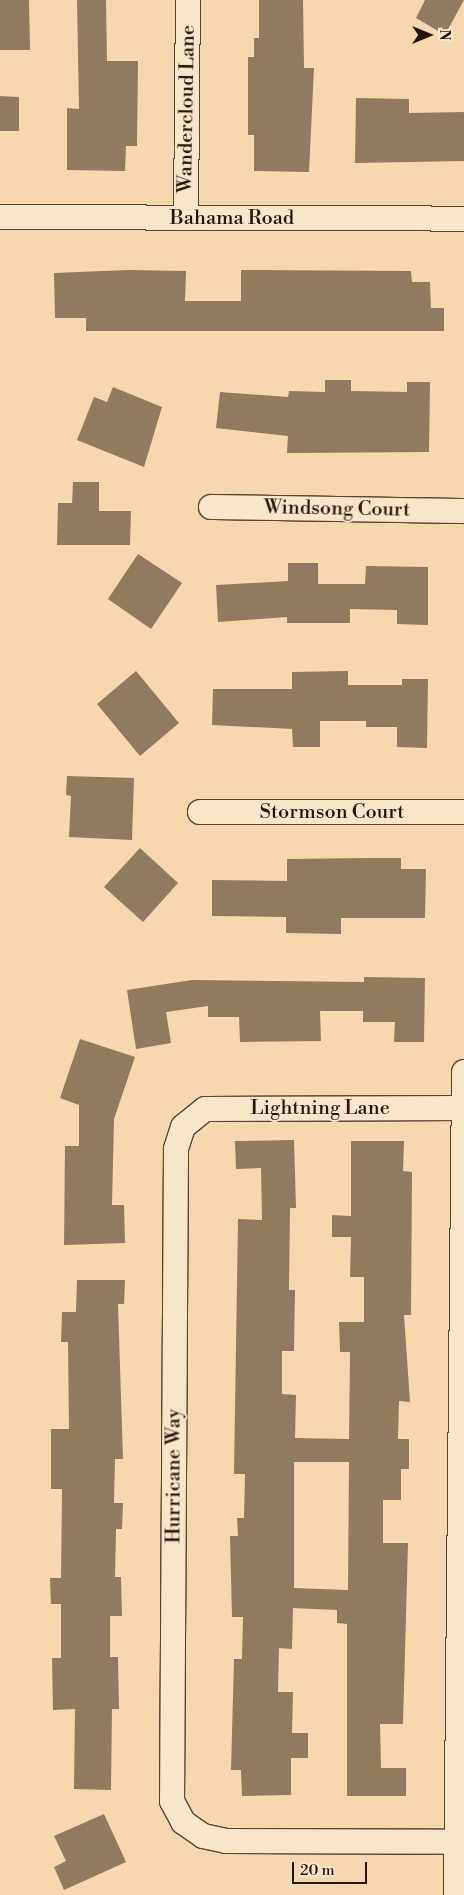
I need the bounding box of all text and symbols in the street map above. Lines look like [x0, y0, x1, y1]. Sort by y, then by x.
north arrow [404, 10, 454, 60]
street label: Wandercloud Lane [174, 25, 200, 193]
text: N [435, 29, 453, 41]
street label: Bahama Road [170, 206, 294, 230]
street label: Windsong Court [264, 496, 410, 522]
street label: Stormson Court [260, 800, 404, 824]
street label: Lightning Lane [250, 1096, 390, 1120]
street label: Hurricane Way [162, 1409, 186, 1543]
scale bar [294, 1852, 369, 1884]
text: 20 m [300, 1861, 335, 1880]

